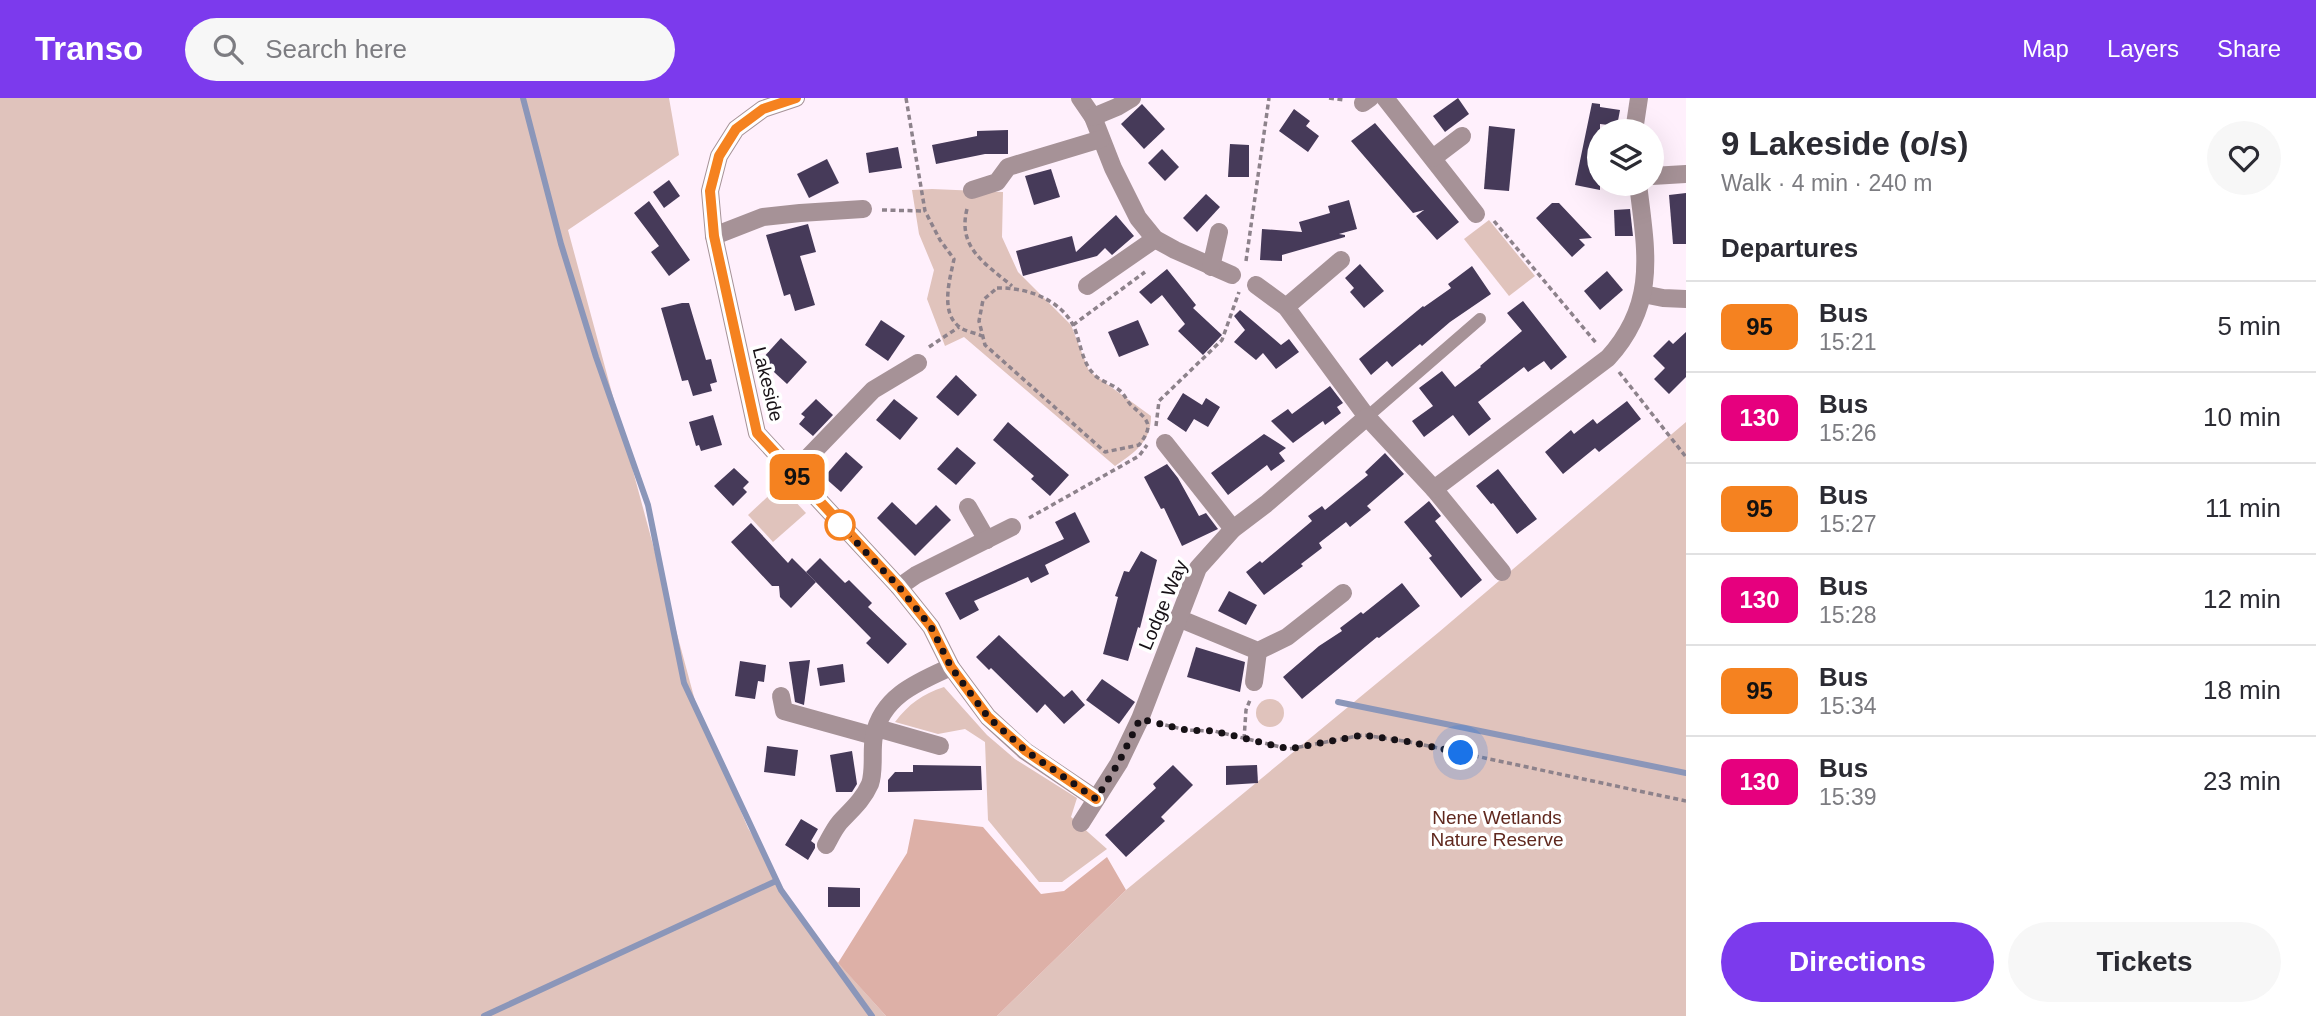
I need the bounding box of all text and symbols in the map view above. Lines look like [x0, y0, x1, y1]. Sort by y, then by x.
search box [185, 18, 675, 81]
text: Transo [35, 30, 143, 67]
icon: search [209, 30, 247, 68]
text: Search here [265, 34, 407, 64]
text: Map [2022, 35, 2069, 62]
text: Layers [2107, 35, 2179, 62]
text: Share [2217, 35, 2281, 62]
map controls [1587, 119, 1664, 196]
button: layers [1587, 119, 1664, 196]
button: heart [2207, 121, 2281, 195]
text: 9 Lakeside (o/s) [1721, 125, 1969, 162]
text: Walk · 4 min · 240 m [1721, 170, 1932, 196]
text: Departures [1721, 233, 1858, 263]
text: Bus [1819, 298, 1868, 328]
text: 5 min [2217, 311, 2281, 341]
text: 95 [1746, 313, 1773, 340]
text: 15:21 [1819, 329, 1877, 355]
street label: Lakeside [749, 345, 787, 423]
text: Bus [1819, 389, 1868, 419]
text: 10 min [2203, 402, 2281, 432]
text: 130 [1739, 404, 1780, 431]
text: 15:26 [1819, 420, 1877, 446]
line badge: 95 [766, 454, 828, 500]
text: 95 [784, 463, 810, 490]
text: Bus [1819, 480, 1868, 510]
text: 11 min [2205, 493, 2281, 523]
text: 95 [1746, 495, 1773, 522]
unlabelled marker [825, 510, 855, 540]
text: 15:27 [1819, 511, 1877, 537]
street label: Lodge Way [1135, 557, 1191, 653]
text: Bus [1819, 571, 1868, 601]
text: 12 min [2203, 584, 2281, 614]
text: 130 [1739, 586, 1780, 613]
text: 15:28 [1819, 602, 1877, 628]
text: Bus [1819, 662, 1868, 692]
text: 18 min [2203, 675, 2281, 705]
text: 95 [1746, 677, 1773, 704]
text: 15:34 [1819, 693, 1877, 719]
your location [1443, 735, 1478, 770]
text: Bus [1819, 753, 1868, 783]
text: 23 min [2203, 766, 2281, 796]
text: 130 [1739, 768, 1780, 795]
text: 15:39 [1819, 784, 1877, 810]
park label: Nene Wetlands Nature Reserve [1430, 807, 1564, 850]
button: Directions [1721, 922, 1994, 1002]
button: Tickets [2008, 922, 2281, 1002]

